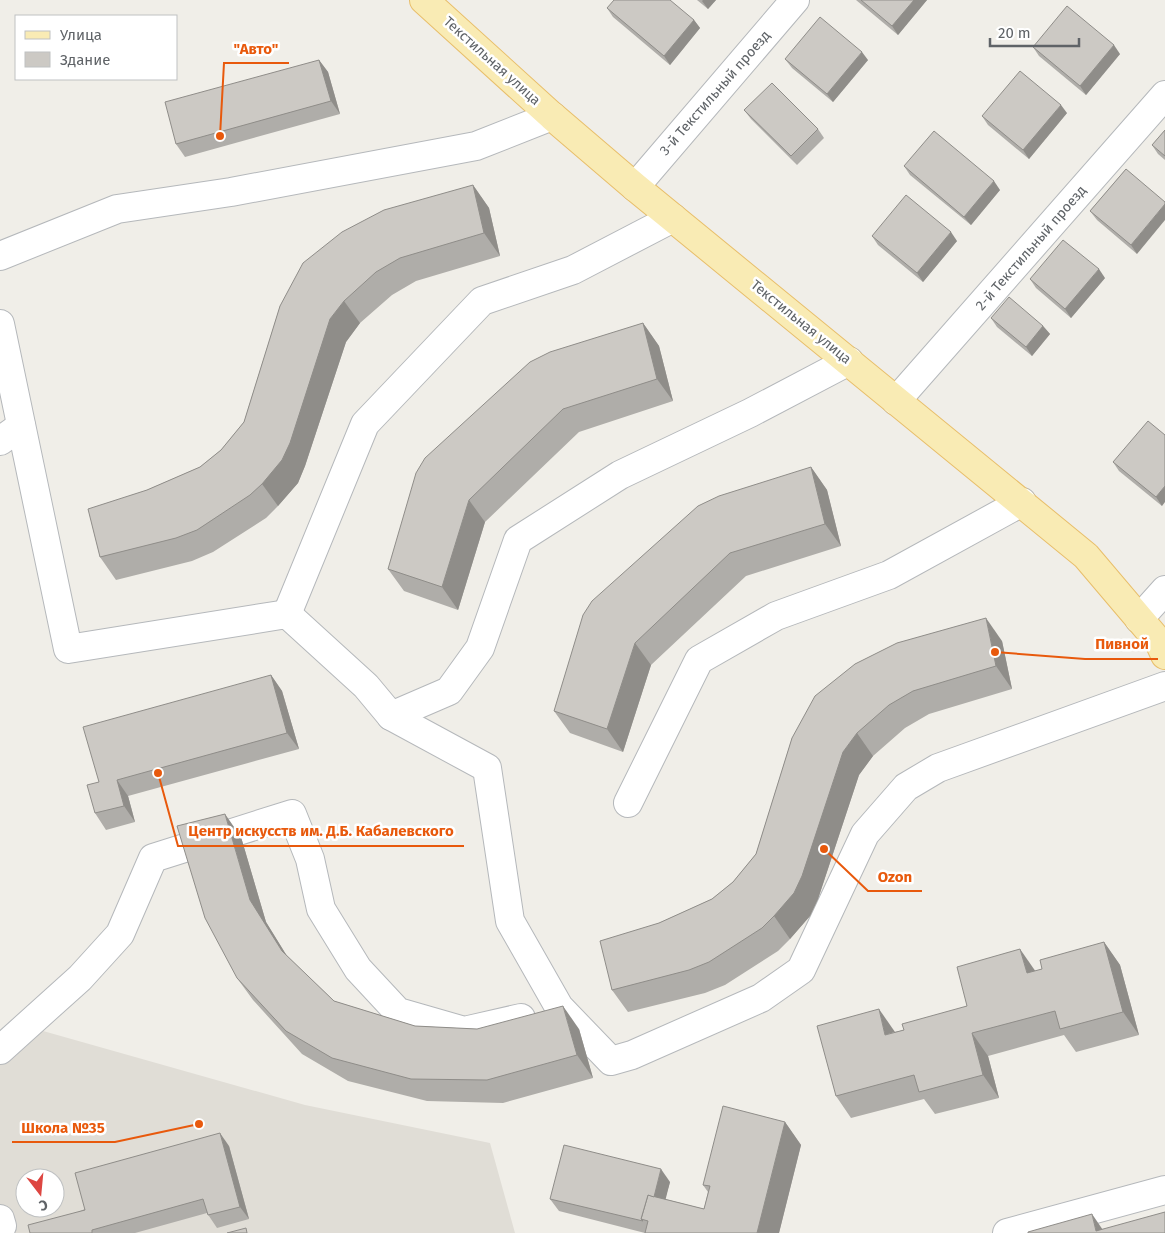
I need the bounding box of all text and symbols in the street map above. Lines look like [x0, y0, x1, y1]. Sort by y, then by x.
street label: Текстильная улица [440, 13, 544, 109]
legend [15, 15, 178, 80]
scale bar [990, 15, 1079, 47]
text: 20 m [998, 24, 1031, 42]
text: Улица [60, 26, 102, 44]
street label: 3-й Текстильный проезд [656, 27, 774, 159]
callout: "Авто" [224, 33, 289, 63]
text: "Авто" [234, 40, 278, 58]
text: Здание [60, 51, 110, 69]
street label: 2-й Текстильный проезд [972, 182, 1090, 314]
street label: Текстильная улица [747, 276, 855, 368]
callout: Пивной [1085, 629, 1158, 659]
text: Пивной [1095, 635, 1149, 653]
callout: Центр искусств им. Д.Б. Кабалевского [178, 816, 464, 846]
text: Центр искусств им. Д.Б. Кабалевского [188, 822, 454, 840]
callout: Ozon [868, 861, 922, 891]
text: Ozon [878, 868, 912, 886]
callout: Школа №35 [12, 1112, 115, 1142]
text: Школа №35 [21, 1119, 105, 1137]
north arrow [15, 1168, 65, 1218]
text: С [37, 1196, 50, 1214]

